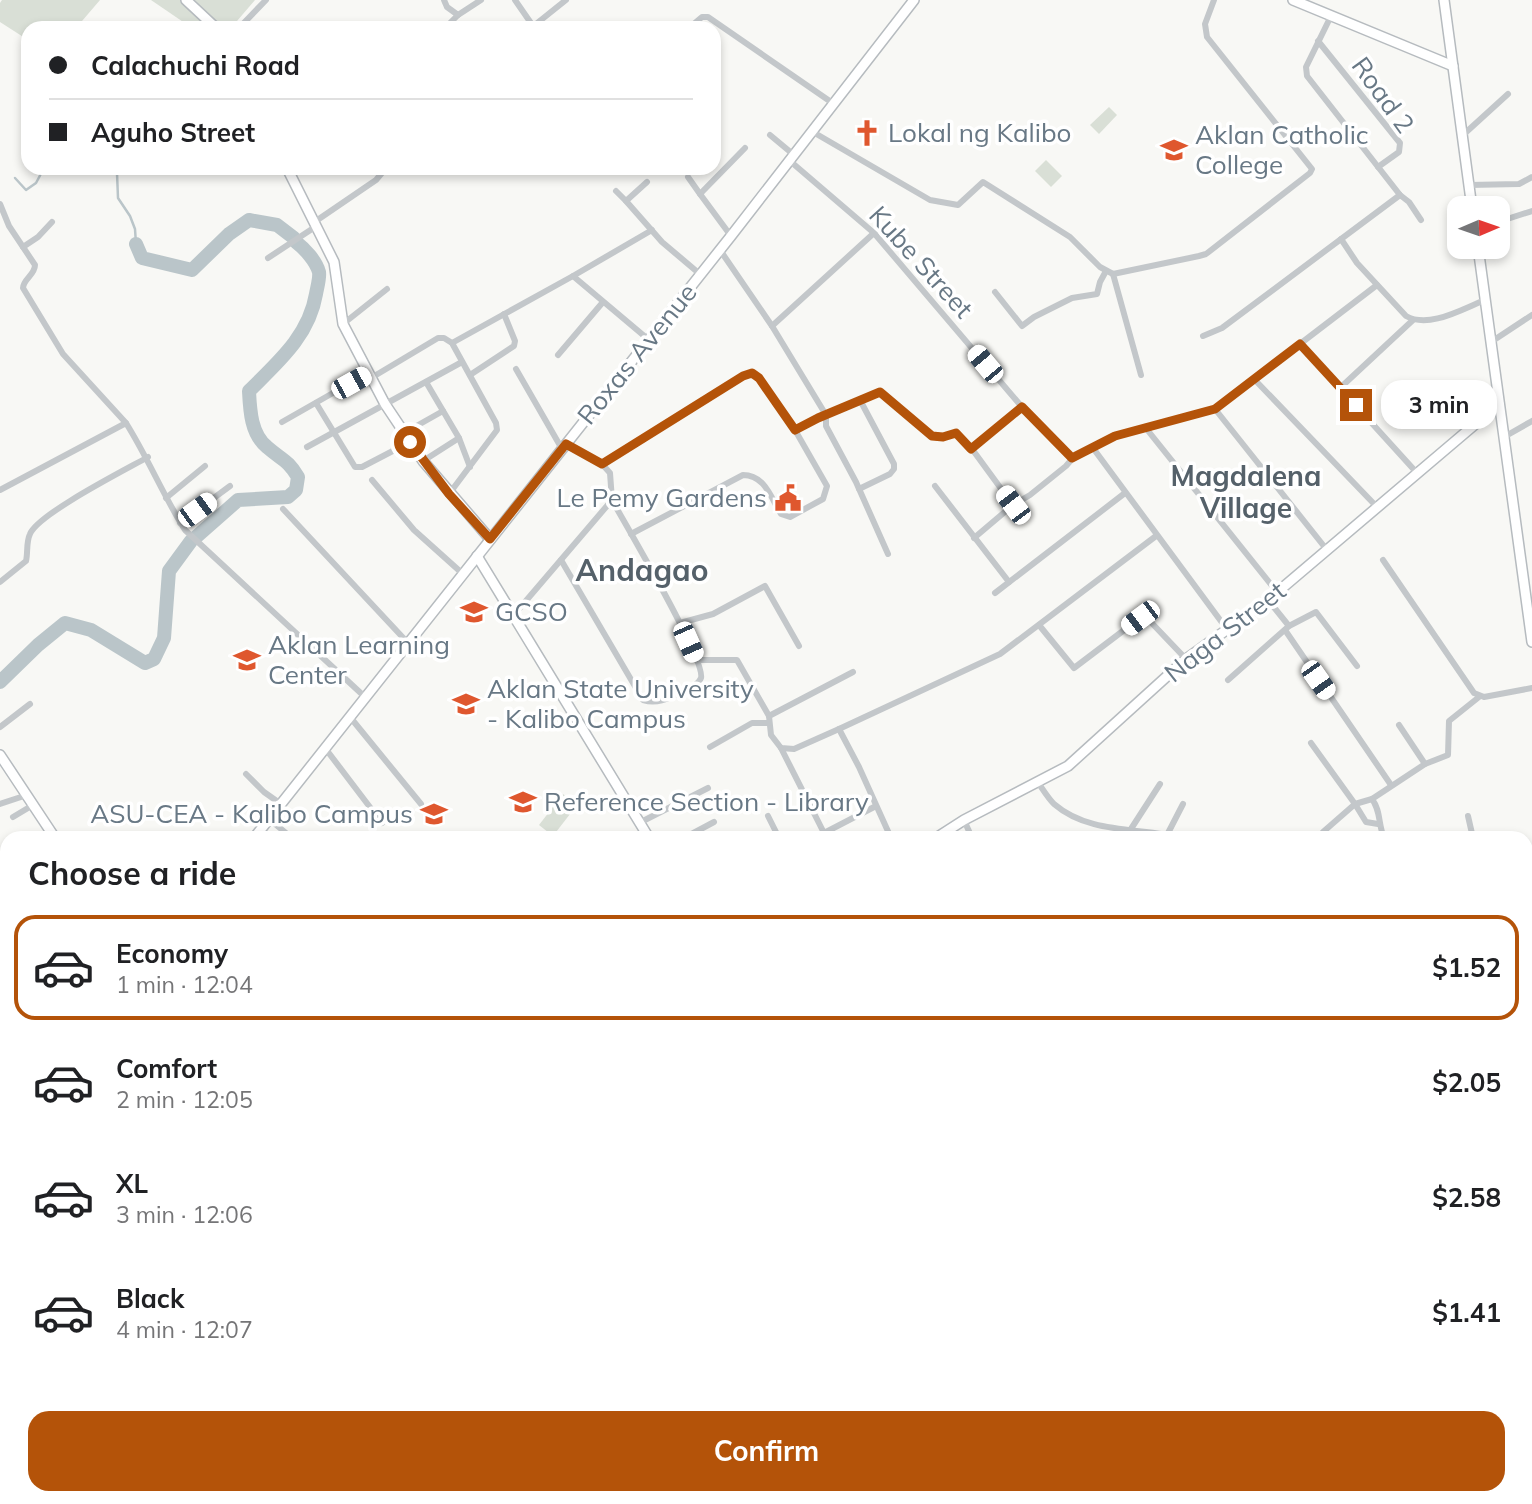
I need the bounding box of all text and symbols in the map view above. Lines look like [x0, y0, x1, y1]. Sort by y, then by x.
text: Calachuchi Road [91, 49, 300, 82]
street label: Road 2 [1345, 50, 1422, 139]
text: Aguho Street [91, 116, 255, 149]
place label: Lokal ng Kalibo [888, 116, 1071, 149]
church icon: Lokal ng Kalibo [852, 118, 882, 148]
place label: Aklan Catholic College [1195, 118, 1369, 181]
school or university icon: Aklan Catholic College [1159, 135, 1189, 165]
north arrow [1447, 196, 1510, 259]
map controls [1447, 196, 1510, 259]
street label: Kube Street [862, 199, 980, 325]
street label: Roxas Avenue [570, 277, 704, 431]
car [964, 341, 1007, 387]
car [328, 364, 375, 402]
callout: 3 min [1380, 380, 1496, 430]
route end [1340, 389, 1372, 421]
text: 3 min [1409, 390, 1469, 419]
route start [394, 426, 426, 458]
district label: Magdalena Village [1171, 458, 1321, 525]
place label: Le Pemy Gardens [556, 481, 767, 514]
car [992, 482, 1035, 528]
public building icon: Le Pemy Gardens [773, 483, 803, 513]
car [174, 489, 221, 531]
district label: Andagao [576, 551, 708, 589]
street label: Naga Street [1157, 574, 1292, 689]
place label: GCSO [495, 595, 568, 628]
school or university icon: GCSO [459, 597, 489, 627]
car [1117, 597, 1164, 639]
car [670, 619, 707, 665]
place label: Aklan Learning Center [268, 628, 450, 691]
school or university icon: Aklan Learning Center [232, 645, 262, 675]
car [1298, 657, 1339, 703]
place label: Aklan State University - Kalibo Campus [487, 672, 754, 735]
school or university icon: Aklan State University - Kalibo Campus [451, 689, 481, 719]
place label: Reference Section - Library [544, 785, 869, 818]
school or university icon: Reference Section - Library [508, 787, 538, 817]
place label: ASU-CEA - Kalibo Campus [90, 797, 413, 830]
school or university icon: ASU-CEA - Kalibo Campus [419, 799, 449, 829]
text: Choose a ride [28, 853, 236, 893]
icon: car [32, 936, 95, 999]
text: Economy [116, 937, 228, 970]
text: $1.52 [1432, 951, 1501, 984]
text: 1 min · 12:04 [116, 970, 253, 999]
icon: car [32, 1051, 95, 1114]
text: Comfort [116, 1052, 217, 1085]
text: $2.05 [1432, 1066, 1501, 1099]
text: 2 min · 12:05 [116, 1085, 253, 1114]
icon: car [32, 1166, 95, 1229]
text: XL [116, 1167, 148, 1200]
text: $2.58 [1432, 1181, 1501, 1214]
text: 3 min · 12:06 [116, 1200, 253, 1229]
icon: car [32, 1281, 95, 1344]
text: Black [116, 1282, 184, 1315]
text: $1.41 [1432, 1296, 1501, 1329]
text: 4 min · 12:07 [116, 1315, 253, 1344]
button: Confirm [28, 1411, 1505, 1491]

